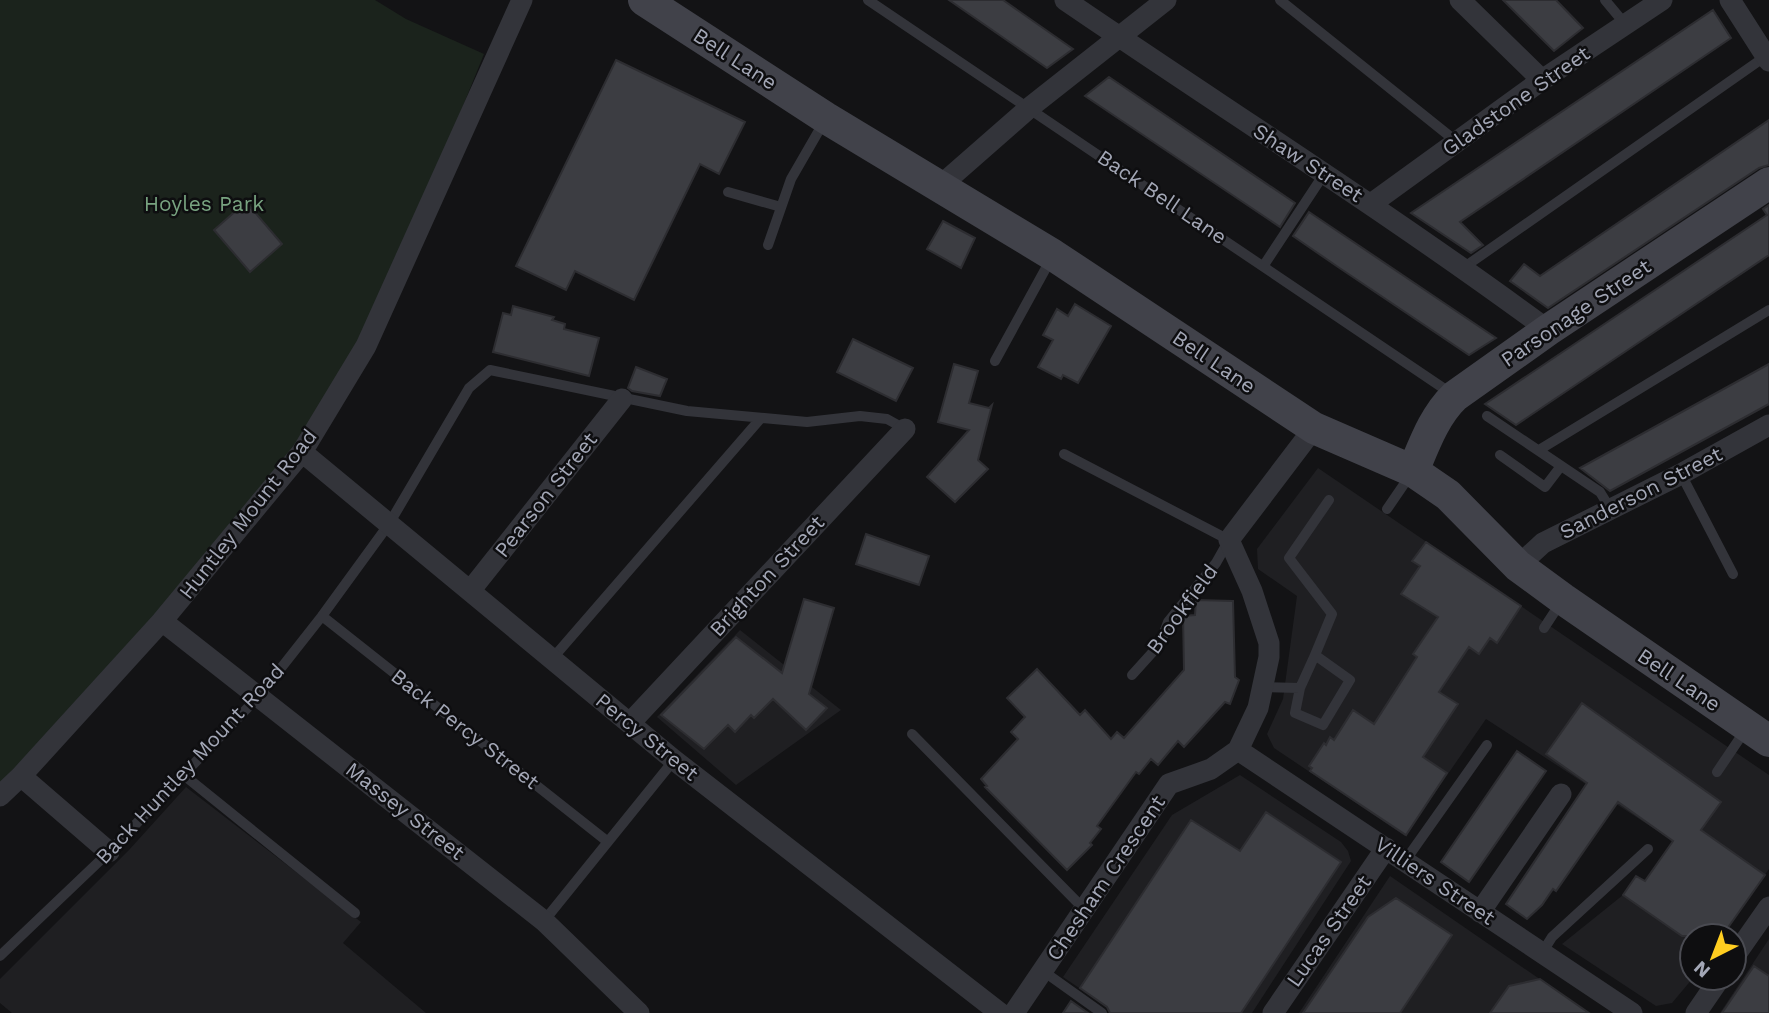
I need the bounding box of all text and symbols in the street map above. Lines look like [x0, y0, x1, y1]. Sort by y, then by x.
street label: Bell Lane [689, 22, 782, 95]
street label: Gladstone Street [1437, 40, 1595, 161]
street label: Shaw Street [1249, 118, 1368, 207]
street label: Back Bell Lane [1093, 144, 1232, 249]
park label: Hoyles Park [144, 191, 264, 216]
street label: Parsonage Street [1496, 253, 1655, 372]
street label: Bell Lane [1168, 325, 1261, 398]
street label: Huntley Mount Road [173, 424, 322, 604]
street label: Pearson Street [489, 427, 602, 562]
street label: Sanderson Street [1556, 441, 1726, 544]
street label: Brighton Street [704, 510, 829, 641]
street label: Brookfield [1141, 559, 1222, 658]
street label: Bell Lane [1633, 643, 1726, 716]
street label: Back Huntley Mount Road [90, 658, 289, 869]
street label: Back Percy Street [386, 663, 544, 794]
street label: Percy Street [591, 688, 704, 786]
street label: Massey Street [341, 756, 470, 865]
street label: Chesham Crescent [1041, 790, 1170, 965]
street label: Villiers Street [1371, 831, 1500, 930]
street label: Lucas Street [1281, 870, 1376, 991]
north arrow [1678, 922, 1748, 992]
text: N [1689, 956, 1715, 983]

